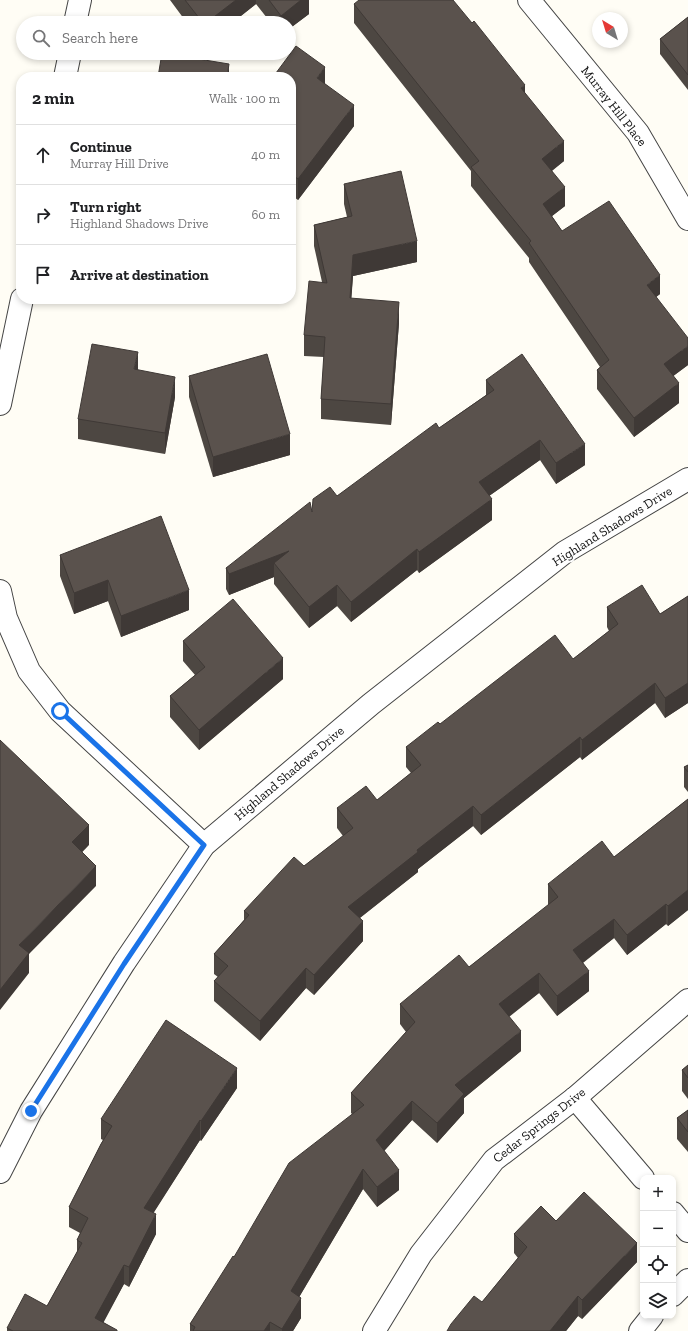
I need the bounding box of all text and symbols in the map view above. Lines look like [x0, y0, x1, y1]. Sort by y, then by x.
north arrow [592, 12, 628, 48]
search box [16, 16, 296, 60]
icon: search [30, 27, 52, 49]
text: Search here [62, 29, 138, 47]
street label: Murray Hill Place [578, 63, 650, 149]
text: 2 min [32, 88, 74, 108]
text: Walk · 100 m [209, 91, 280, 106]
text: Continue [70, 138, 132, 156]
icon: ahead [32, 144, 54, 166]
text: 40 m [251, 147, 280, 162]
text: Murray Hill Drive [70, 156, 169, 171]
text: Turn right [70, 198, 141, 216]
icon: right [32, 204, 54, 226]
text: 60 m [251, 207, 280, 222]
text: Highland Shadows Drive [70, 216, 208, 231]
icon: arrive [32, 264, 54, 286]
text: Arrive at destination [70, 266, 209, 284]
street label: Highland Shadows Drive [549, 483, 675, 569]
route start [51, 702, 69, 720]
street label: Highland Shadows Drive [231, 723, 347, 823]
street label: Cedar Springs Drive [490, 1084, 588, 1166]
route end [22, 1102, 40, 1120]
map controls [640, 1175, 676, 1319]
button: + [640, 1175, 676, 1211]
button: − [640, 1211, 676, 1247]
button: locate [640, 1247, 676, 1283]
button: layers [640, 1283, 676, 1319]

